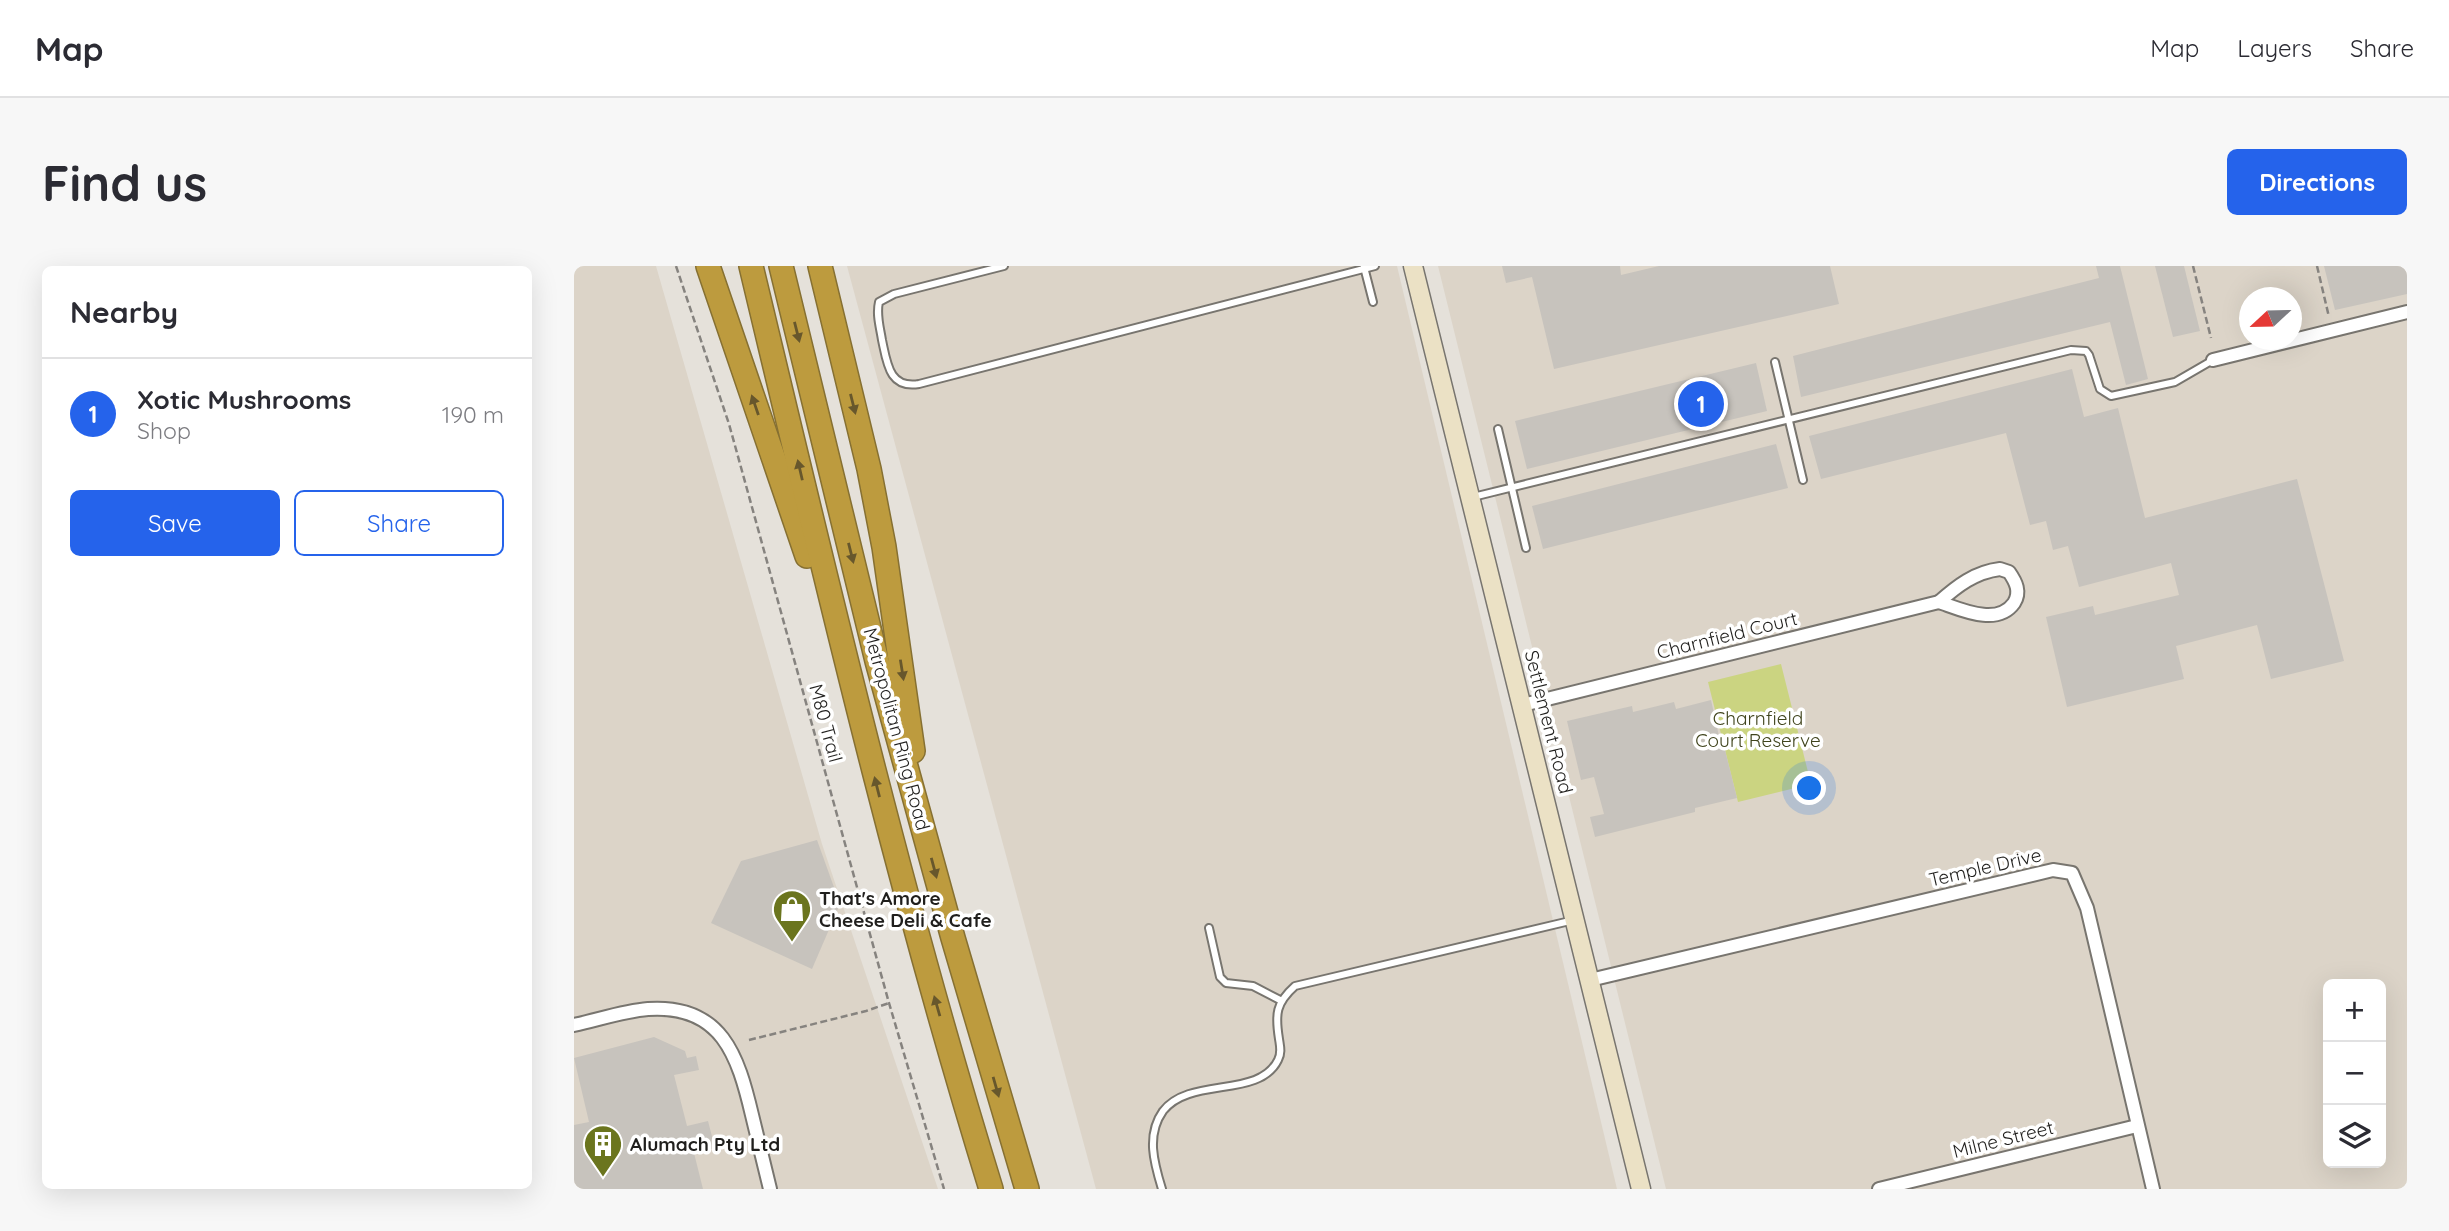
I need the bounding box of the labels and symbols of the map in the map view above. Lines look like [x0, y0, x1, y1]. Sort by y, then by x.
north arrow [2239, 287, 2302, 350]
one-way arrow [792, 321, 803, 343]
pin: 1 [1678, 378, 1724, 430]
one-way arrow [848, 393, 859, 415]
one-way arrow [749, 394, 760, 415]
one-way arrow [794, 459, 805, 481]
one-way arrow [846, 542, 857, 564]
street label: Charnfield Court [1654, 606, 1800, 664]
street label: Metropolitan Ring Road [858, 625, 936, 833]
street label: Settlement Road [1520, 648, 1578, 796]
one-way arrow [897, 659, 908, 681]
street label: M80 Trail [804, 681, 848, 765]
park label: Charnfield Court Reserve [1695, 706, 1821, 752]
your location [1792, 771, 1826, 805]
one-way arrow [871, 775, 882, 797]
street label: Temple Drive [1926, 842, 2044, 892]
one-way arrow [929, 857, 940, 879]
place label: That's Amore Cheese Deli & Cafe [819, 886, 992, 932]
shop icon: That's Amore Cheese Deli & Cafe [771, 888, 813, 943]
one-way arrow [932, 995, 942, 1016]
one-way arrow [991, 1077, 1001, 1098]
street label: Milne Street [1950, 1115, 2056, 1163]
building icon: Alumach Pty Ltd [582, 1123, 624, 1178]
place label: Alumach Pty Ltd [630, 1132, 780, 1156]

